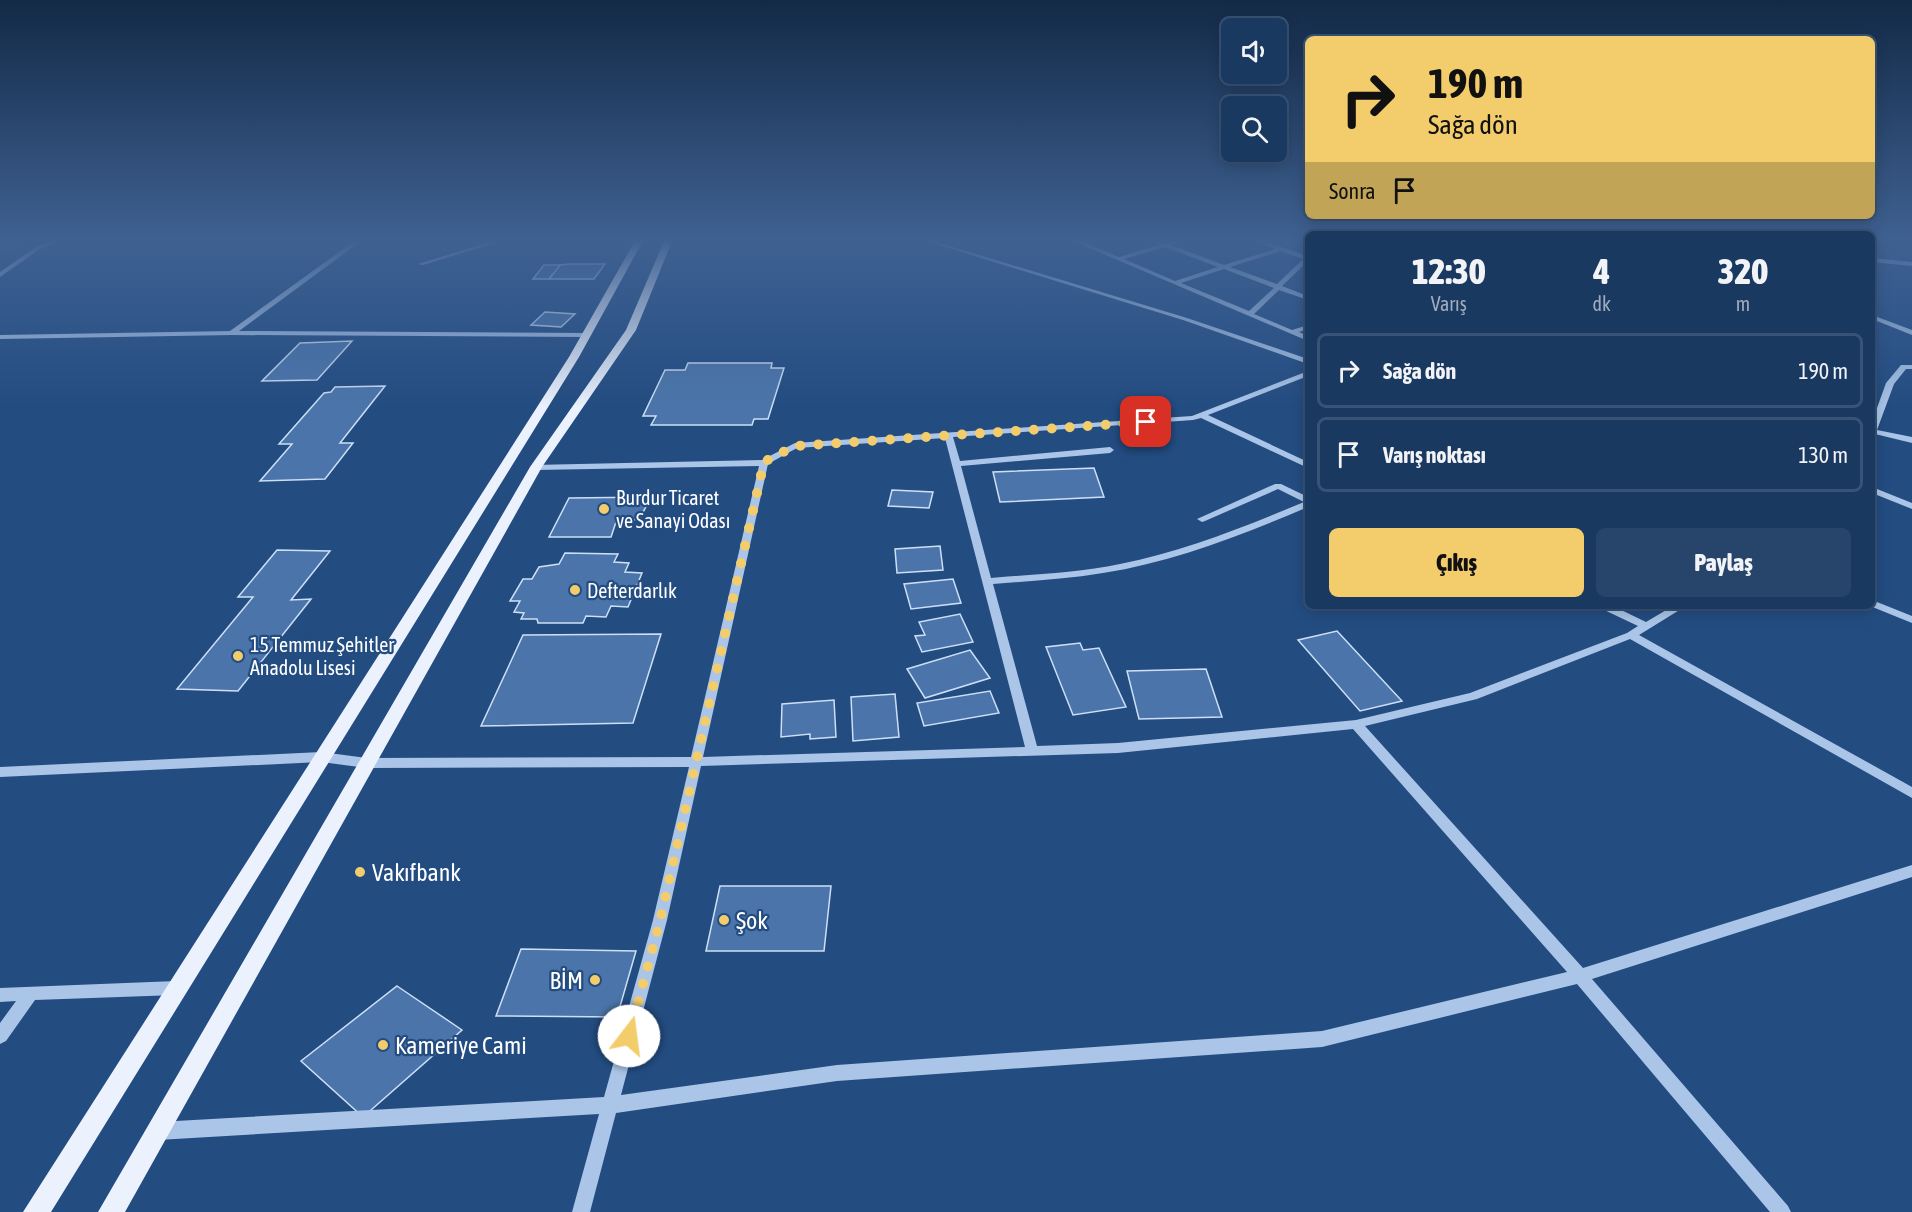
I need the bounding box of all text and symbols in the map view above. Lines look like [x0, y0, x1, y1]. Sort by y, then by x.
map controls [1221, 18, 1287, 162]
button: sound [1221, 18, 1287, 84]
text: 190 m [1428, 59, 1523, 107]
icon: right [1329, 60, 1407, 138]
button: search [1221, 96, 1287, 162]
text: Sağa dön [1428, 109, 1518, 140]
icon: arrive [1388, 174, 1421, 207]
text: Sonra [1329, 178, 1376, 204]
text: 12:30 [1412, 250, 1486, 292]
text: 4 [1593, 250, 1610, 292]
text: 320 [1717, 250, 1768, 292]
text: Varış [1431, 292, 1467, 315]
text: dk [1593, 292, 1611, 315]
text: m [1736, 292, 1750, 315]
icon: right [1332, 354, 1365, 387]
text: Sağa dön [1383, 358, 1456, 384]
text: 190 m [1798, 358, 1848, 384]
pin [1120, 396, 1171, 447]
icon: arrive [1129, 405, 1162, 438]
icon: arrive [1332, 438, 1365, 471]
text: Varış noktası [1383, 442, 1486, 468]
text: 130 m [1798, 442, 1848, 468]
place label: Burdur Ticaret ve Sanayi Odası [616, 486, 730, 532]
marker: Burdur Ticaret ve Sanayi Odası [597, 502, 611, 516]
button: Çıkış [1329, 528, 1584, 597]
button: Paylaş [1596, 528, 1851, 597]
place label: Defterdarlık [587, 579, 677, 602]
marker: Defterdarlık [568, 583, 582, 597]
place label: 15 Temmuz Şehitler Anadolu Lisesi [250, 633, 395, 679]
marker: 15 Temmuz Şehitler Anadolu Lisesi [231, 649, 245, 663]
place label: Vakıfbank [372, 859, 461, 886]
marker: Vakıfbank [353, 865, 367, 879]
place label: Şok [736, 907, 768, 934]
marker: Şok [717, 913, 731, 927]
place label: BİM [549, 967, 583, 994]
marker: BİM [588, 973, 602, 987]
position arrow [597, 1004, 661, 1068]
place label: Kameriye Cami [395, 1032, 527, 1059]
marker: Kameriye Cami [376, 1038, 390, 1052]

